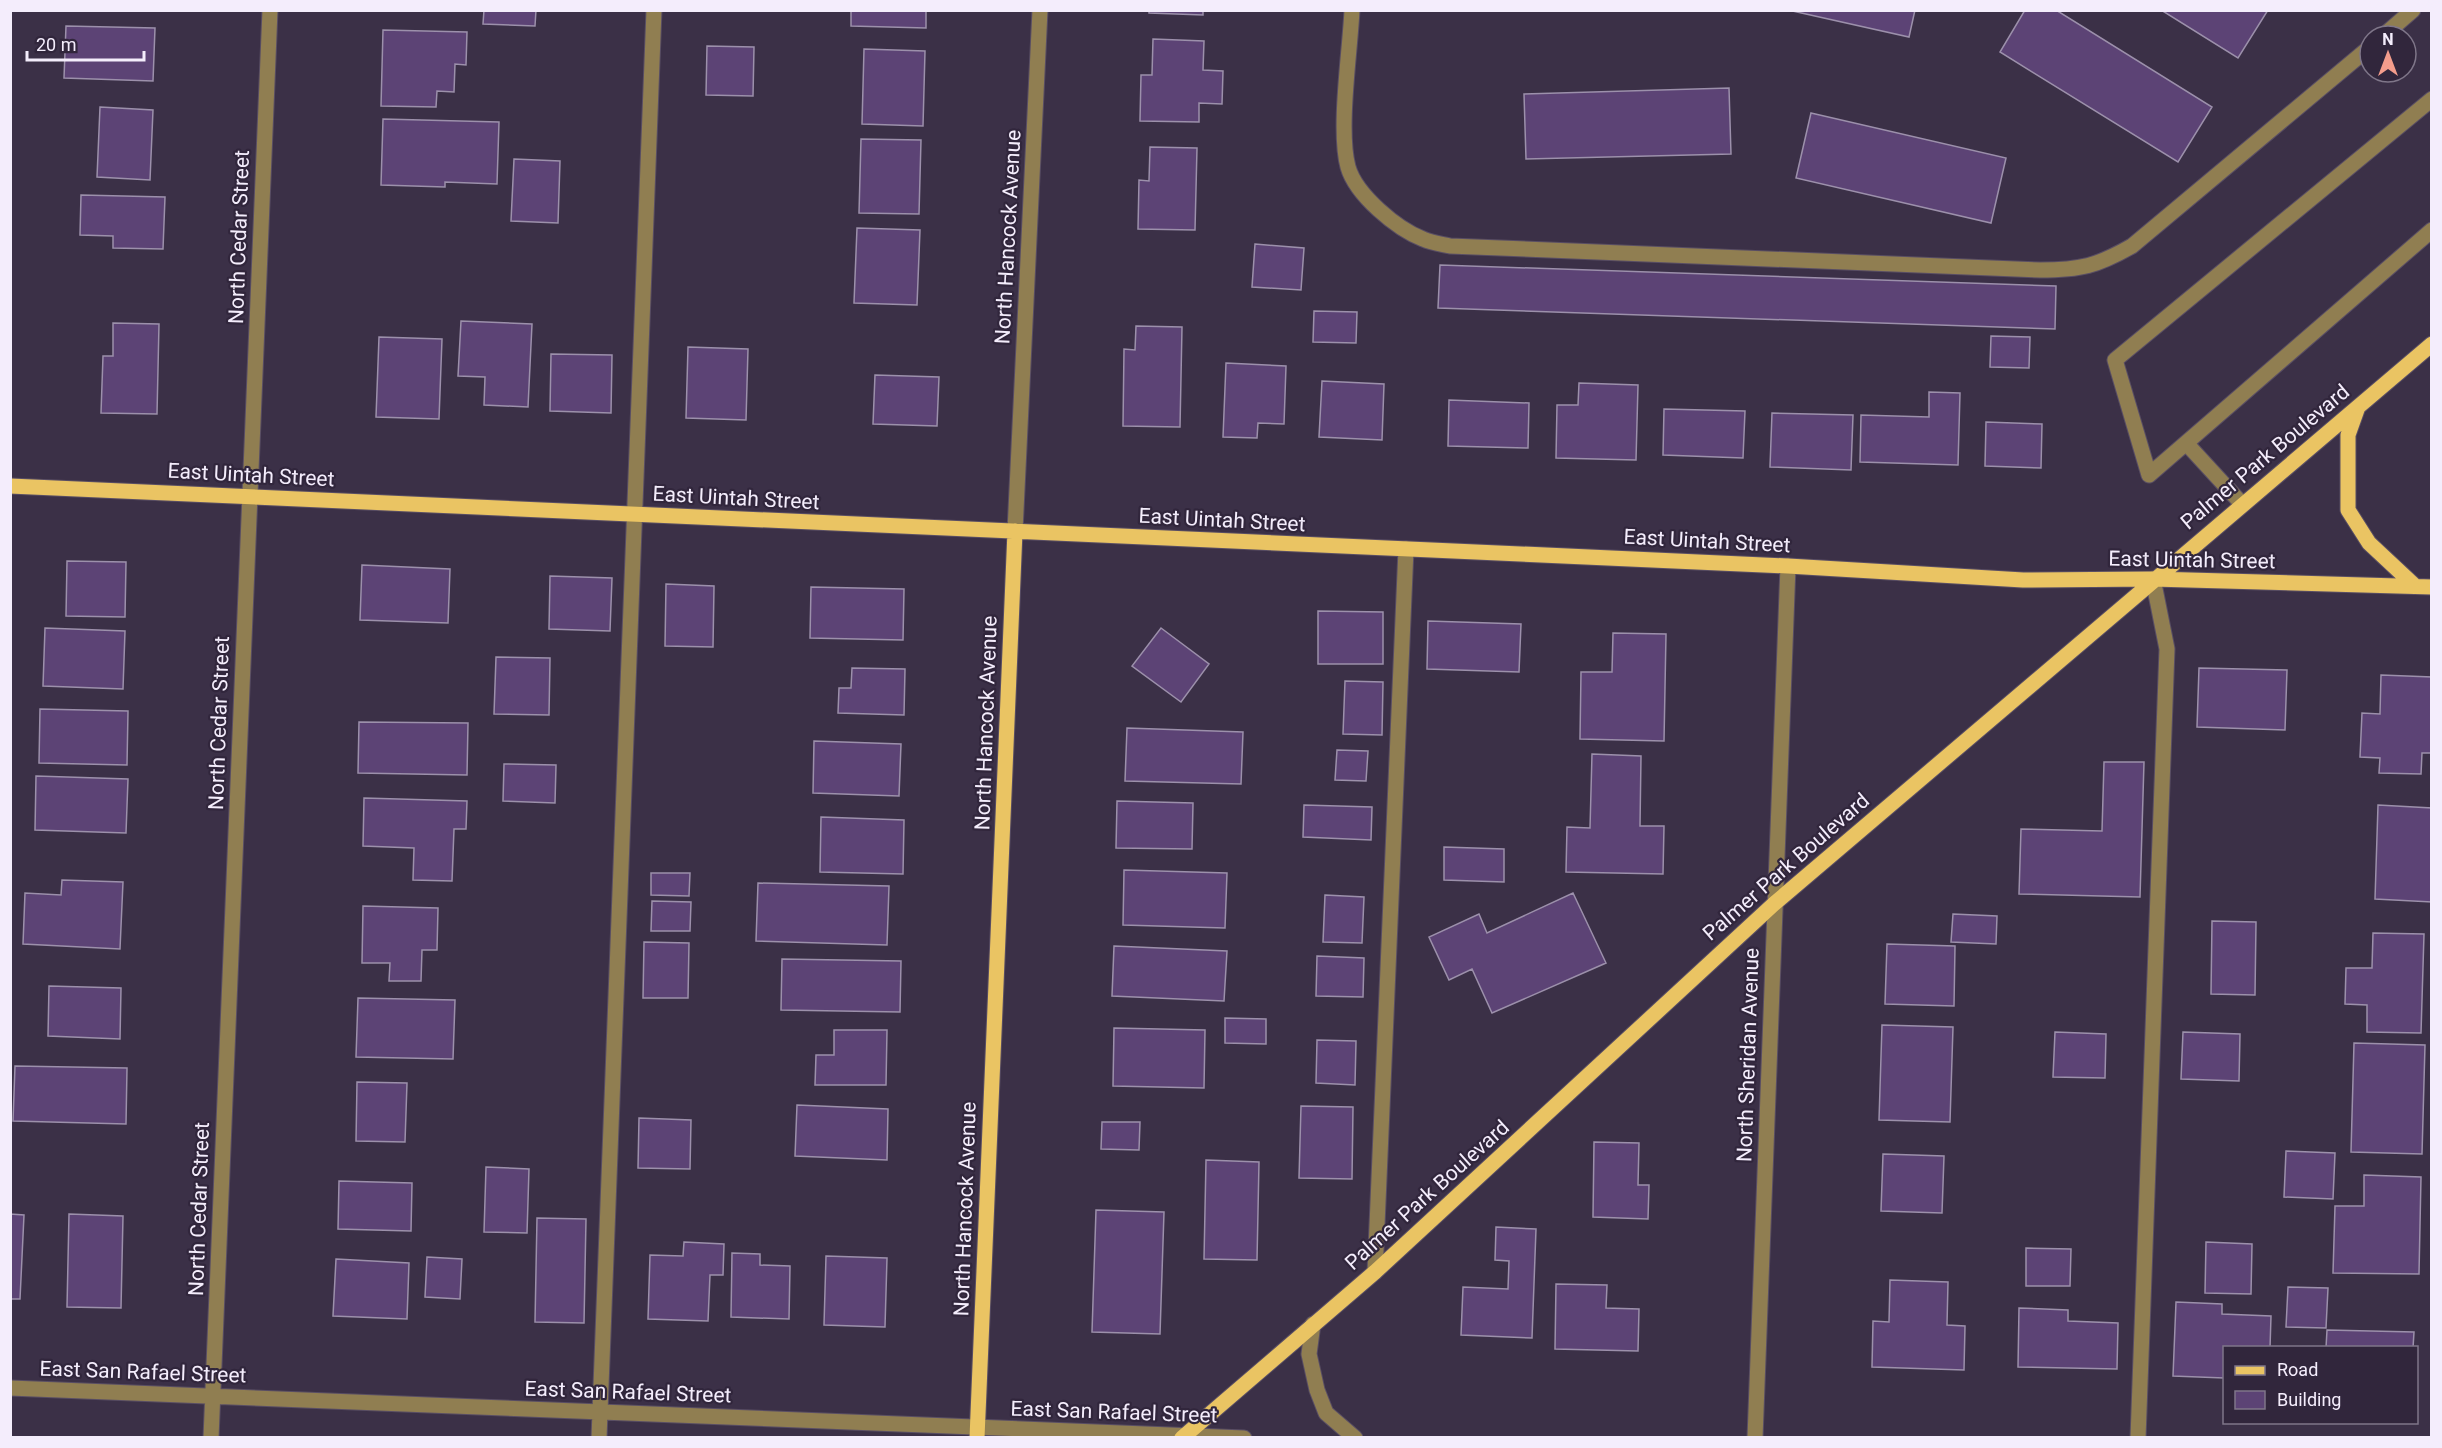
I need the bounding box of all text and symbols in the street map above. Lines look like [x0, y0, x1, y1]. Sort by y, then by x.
scale bar [27, 24, 144, 62]
north arrow [2358, 24, 2418, 84]
text: N [2382, 30, 2394, 49]
text: 20 m [36, 34, 76, 55]
street label: North Hancock Avenue [990, 129, 1026, 345]
street label: North Cedar Street [224, 149, 254, 324]
street label: Palmer Park Boulevard [2176, 380, 2354, 534]
street label: East Uintah Street [167, 459, 335, 491]
street label: East Uintah Street [652, 482, 820, 514]
street label: East Uintah Street [1138, 504, 1306, 536]
street label: East Uintah Street [1623, 525, 1791, 557]
street label: East Uintah Street [2108, 547, 2276, 573]
street label: North Hancock Avenue [970, 615, 1002, 831]
street label: North Cedar Street [204, 635, 234, 810]
street label: Palmer Park Boulevard [1698, 788, 1874, 946]
street label: North Sheridan Avenue [1732, 947, 1764, 1163]
street label: North Hancock Avenue [949, 1101, 981, 1317]
street label: Palmer Park Boulevard [1340, 1115, 1514, 1275]
street label: North Cedar Street [184, 1121, 214, 1296]
legend [2223, 1346, 2418, 1424]
street label: East San Rafael Street [39, 1356, 247, 1388]
text: Road [2277, 1359, 2318, 1380]
street label: East San Rafael Street [524, 1376, 732, 1408]
text: Building [2277, 1389, 2341, 1410]
street label: East San Rafael Street [1010, 1396, 1218, 1428]

